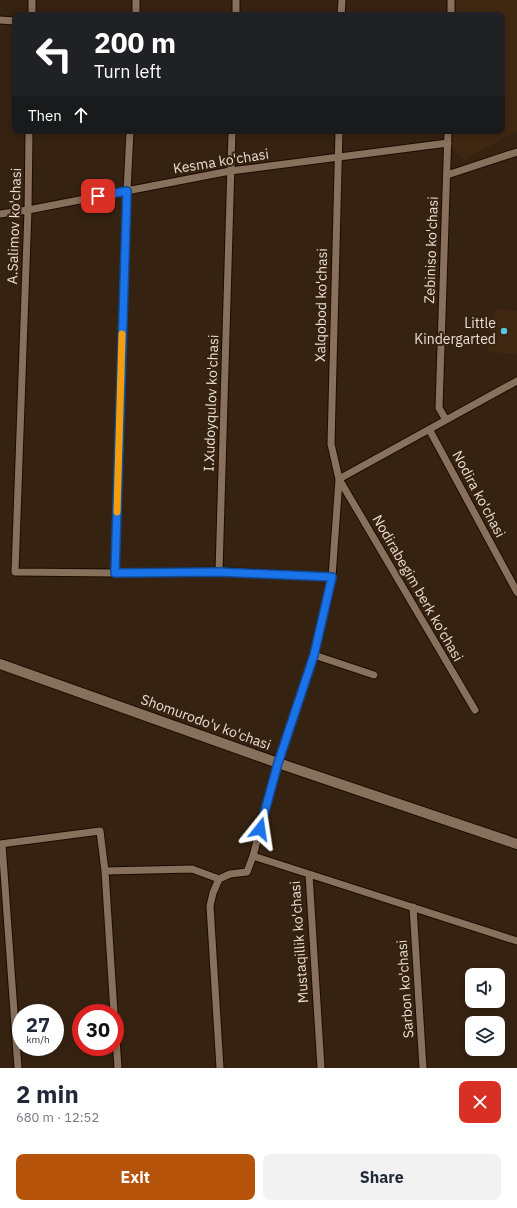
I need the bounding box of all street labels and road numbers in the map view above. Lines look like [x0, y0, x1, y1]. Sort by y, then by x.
street label: Kesma ko'chasi [172, 145, 270, 177]
street label: A.Salimov ko'chasi [3, 167, 25, 285]
street label: Zebiniso ko'chasi [420, 196, 442, 304]
street label: Xalqobod ko'chasi [311, 248, 331, 362]
street label: I.Xudoyqulov ko'chasi [200, 334, 222, 472]
street label: Nodira ko'chasi [449, 447, 509, 541]
street label: Nodirabegim berk ko'chasi [369, 511, 467, 665]
street label: Shomurodo'v ko'chasi [138, 690, 274, 754]
street label: Mustaqillik ko'chasi [286, 880, 312, 1004]
street label: Sarbon ko'chasi [393, 939, 417, 1039]

